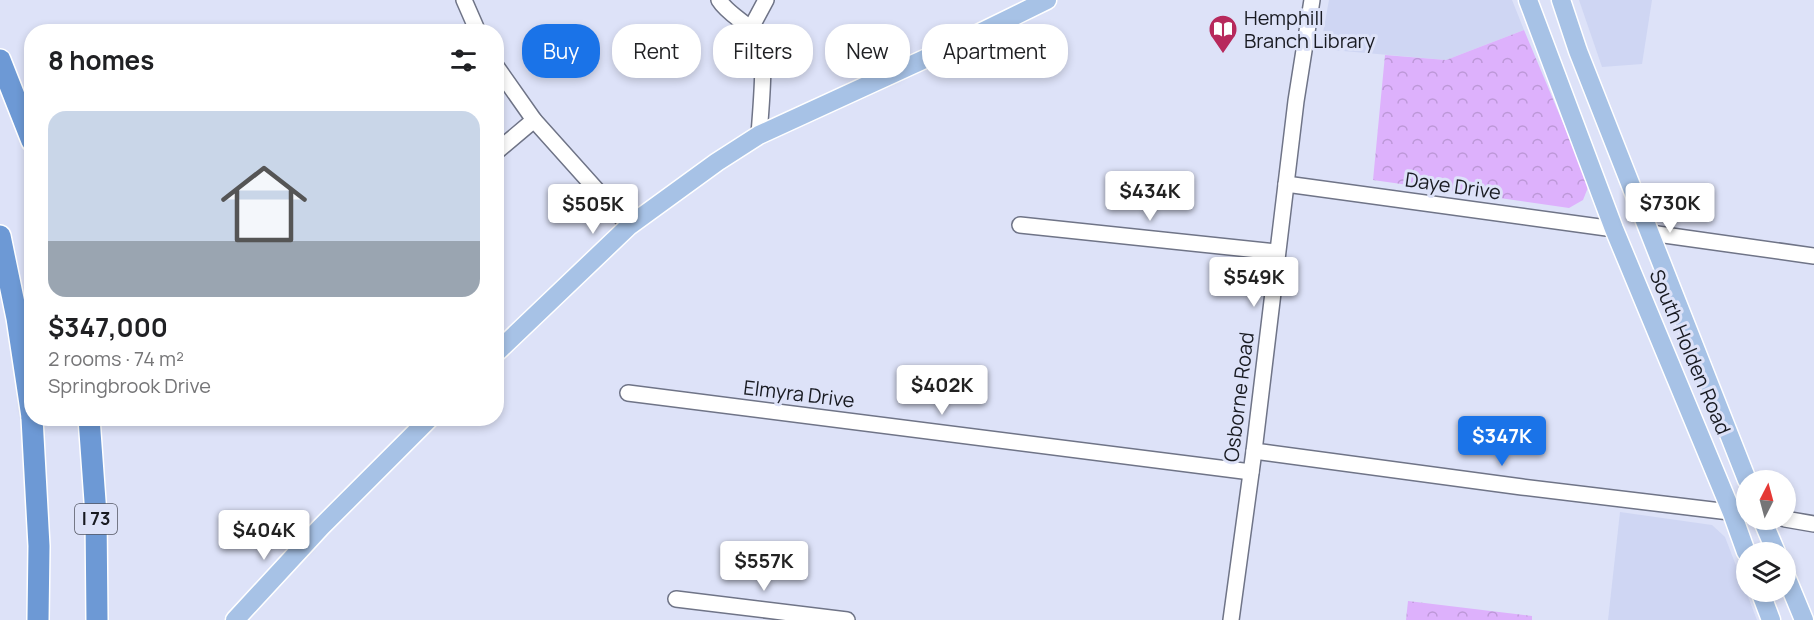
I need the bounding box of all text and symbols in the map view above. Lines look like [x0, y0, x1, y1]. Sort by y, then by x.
place label: Hemphill Branch Library [1244, 4, 1376, 54]
library icon: Hemphill Branch Library [1207, 13, 1239, 55]
chip: Buy [522, 24, 600, 78]
chip: Rent [612, 24, 701, 78]
chip: Filters [713, 24, 813, 78]
chip: New [825, 24, 910, 78]
chip: Apartment [922, 24, 1068, 78]
text: 8 homes [48, 42, 154, 78]
icon: filters [447, 44, 480, 77]
icon: home [210, 150, 318, 258]
street label: Daye Drive [1403, 165, 1503, 206]
pin: $434K [1108, 171, 1192, 222]
text: $434K [1119, 177, 1181, 204]
pin: $730K [1628, 183, 1712, 234]
pin: $505K [551, 184, 635, 235]
text: $730K [1640, 189, 1700, 216]
text: $505K [562, 190, 624, 217]
pin: $549K [1212, 257, 1296, 308]
text: $549K [1223, 263, 1285, 290]
street label: South Holden Road [1644, 265, 1737, 438]
text: $347,000 [48, 309, 168, 345]
street label: Osborne Road [1217, 330, 1260, 463]
text: 2 rooms · 74 m² [48, 345, 184, 372]
pin: $402K [900, 365, 984, 416]
text: $402K [911, 371, 973, 398]
text: Springbrook Drive [48, 372, 211, 399]
street label: Elmyra Drive [742, 373, 856, 414]
pin: $347K [1460, 416, 1544, 467]
text: $347K [1472, 422, 1532, 449]
north arrow [1736, 470, 1796, 530]
map controls [1736, 470, 1796, 602]
road number: I 73 [75, 504, 117, 534]
pin: $404K [222, 510, 306, 561]
text: $404K [233, 516, 296, 543]
pin: $557K [722, 541, 806, 592]
button: layers [1736, 542, 1796, 602]
text: $557K [734, 547, 794, 574]

